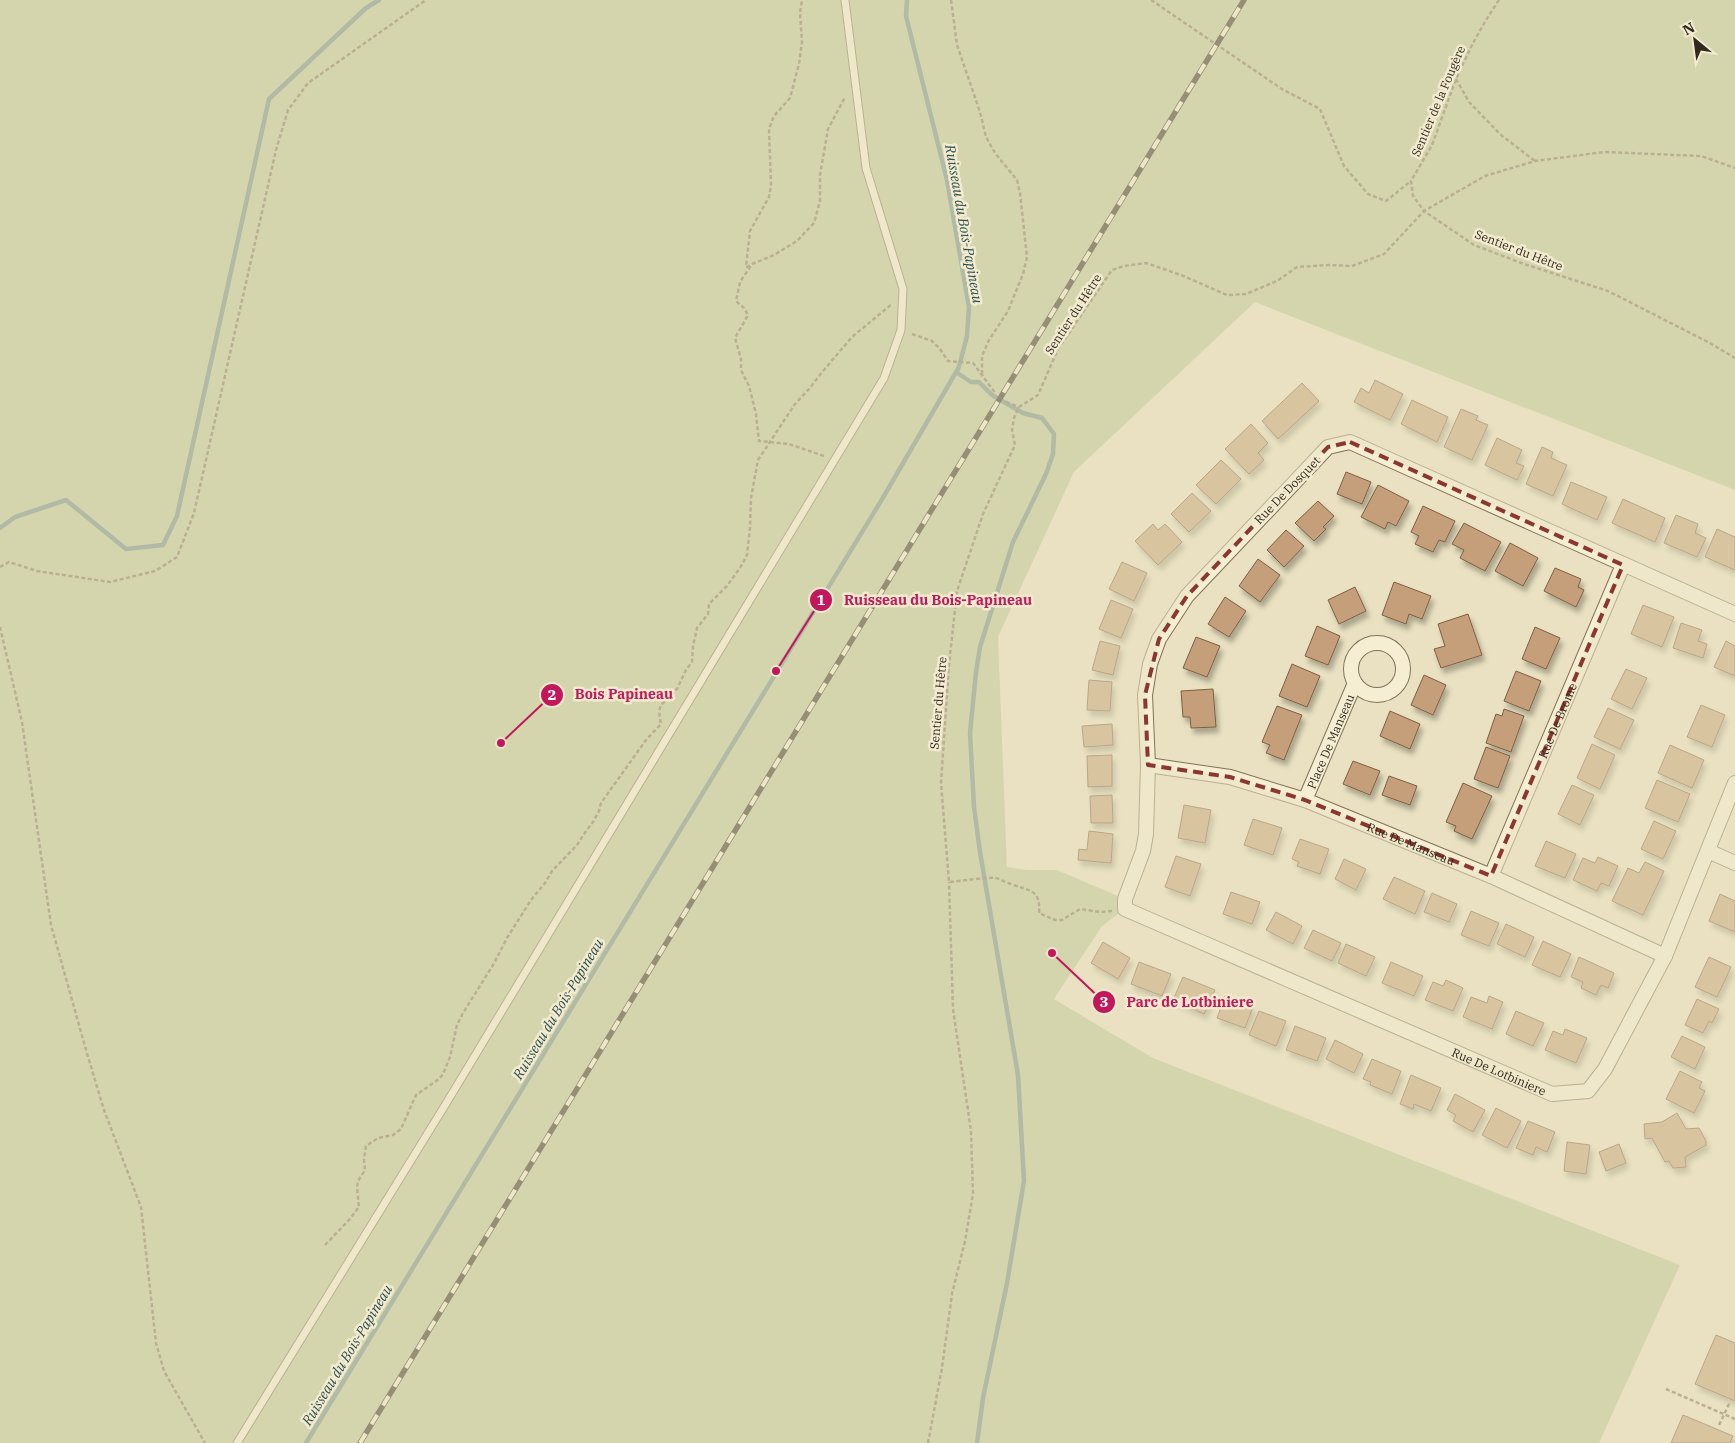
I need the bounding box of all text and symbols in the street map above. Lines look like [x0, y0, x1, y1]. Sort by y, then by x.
north arrow [1670, 15, 1720, 65]
text: N [1679, 18, 1698, 39]
street label: Sentier de la Fougère [1408, 43, 1468, 159]
water label: Ruisseau du Bois-Papineau [941, 142, 987, 305]
street label: Sentier du Hêtre [1473, 226, 1565, 274]
street label: Sentier du Hêtre [1041, 271, 1105, 357]
street label: Rue De Dosquet [1251, 453, 1323, 527]
callout: Ruisseau du Bois-Papineau [809, 586, 1042, 615]
text: 1 [816, 590, 826, 609]
text: Ruisseau du Bois-Papineau [844, 591, 1032, 609]
street label: Sentier du Hêtre [926, 656, 950, 750]
callout: Bois Papineau [539, 680, 683, 709]
street label: Rue De Brome [1534, 680, 1580, 760]
text: 2 [547, 685, 557, 704]
text: Bois Papineau [575, 685, 673, 703]
street label: Place De Manseau [1303, 691, 1357, 791]
street label: Rue De Manseau [1365, 819, 1458, 868]
water label: Ruisseau du Bois-Papineau [508, 935, 607, 1083]
callout: Parc de Lotbiniere [1091, 988, 1263, 1017]
text: 3 [1099, 992, 1109, 1011]
text: Parc de Lotbiniere [1126, 993, 1254, 1011]
street label: Rue De Lotbiniere [1450, 1044, 1549, 1098]
water label: Ruisseau du Bois-Papineau [297, 1281, 396, 1429]

